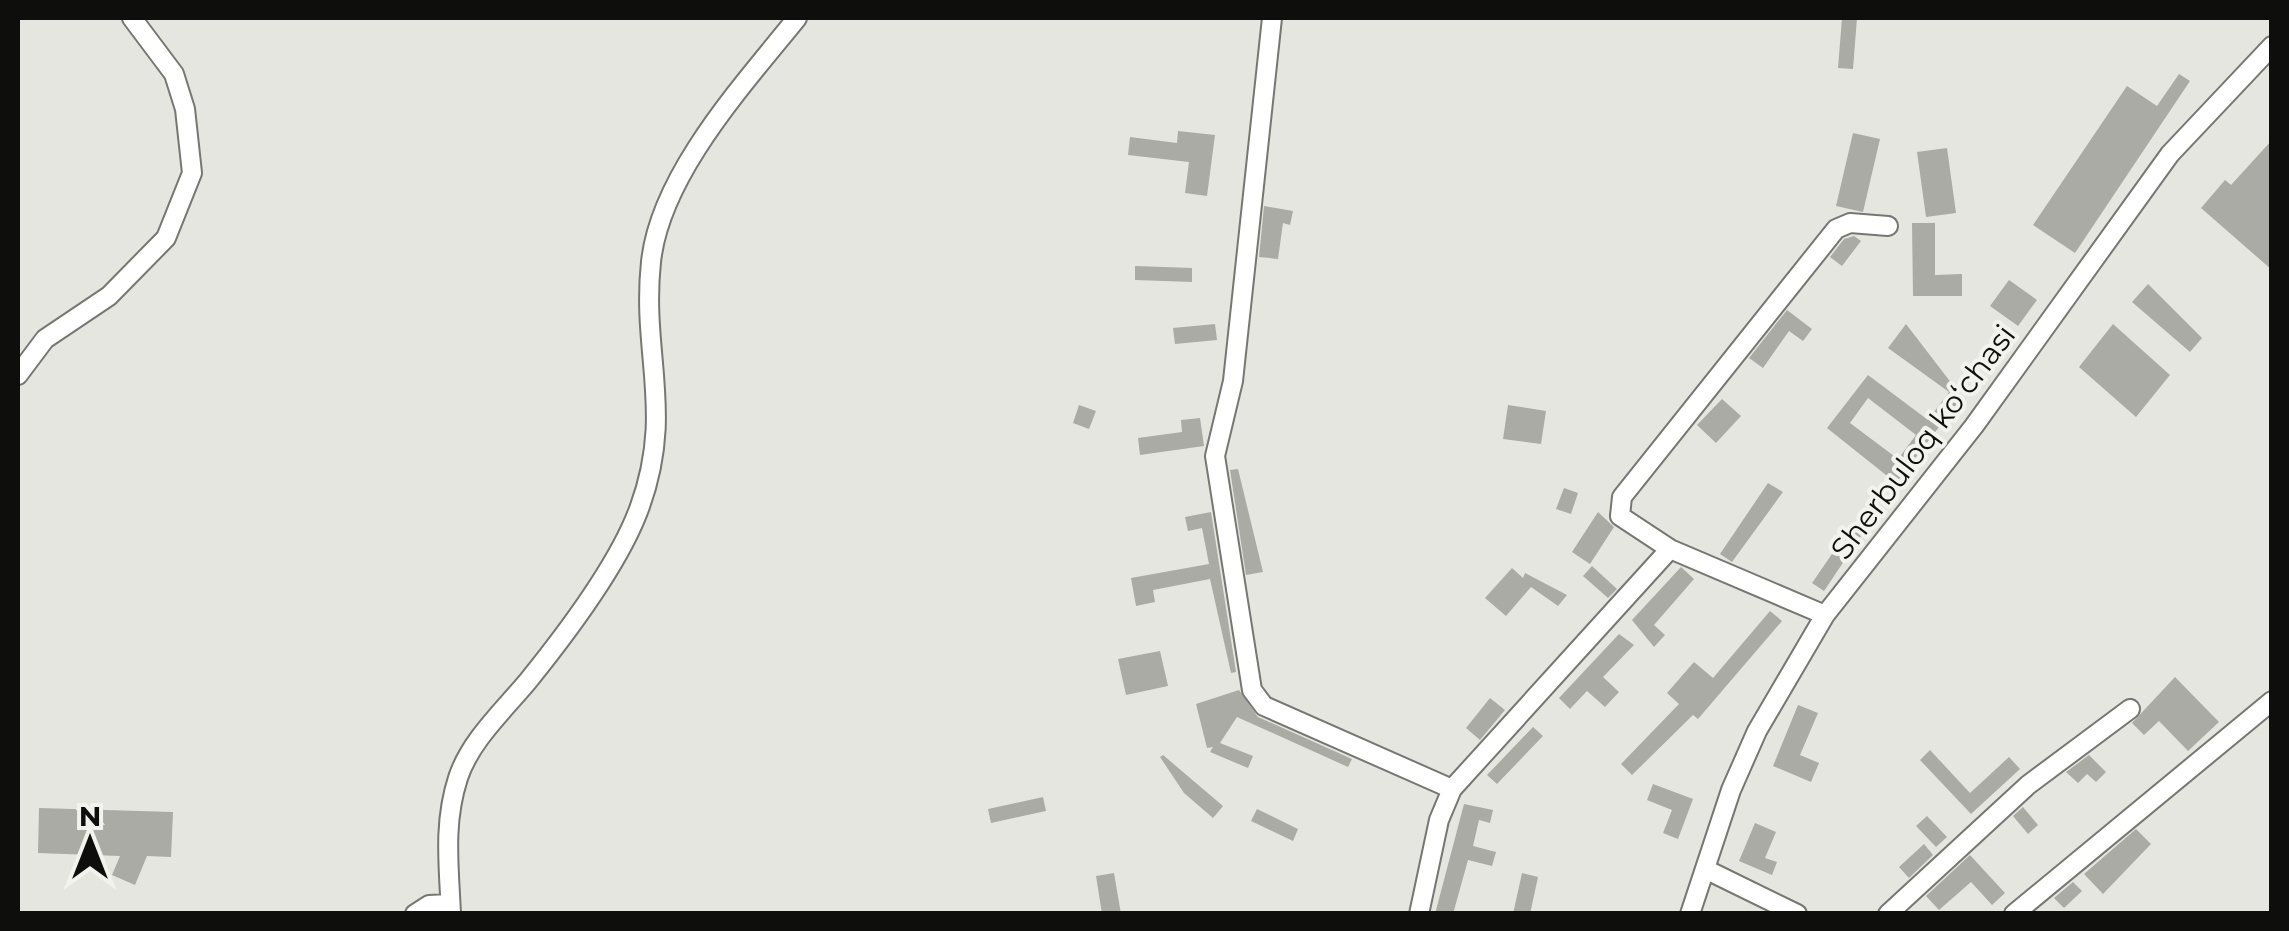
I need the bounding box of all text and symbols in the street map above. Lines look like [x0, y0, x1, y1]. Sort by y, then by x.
street label: Sherbuloq koʻchasi [1823, 317, 2023, 567]
north arrow [40, 791, 140, 891]
text: N [79, 799, 101, 833]

